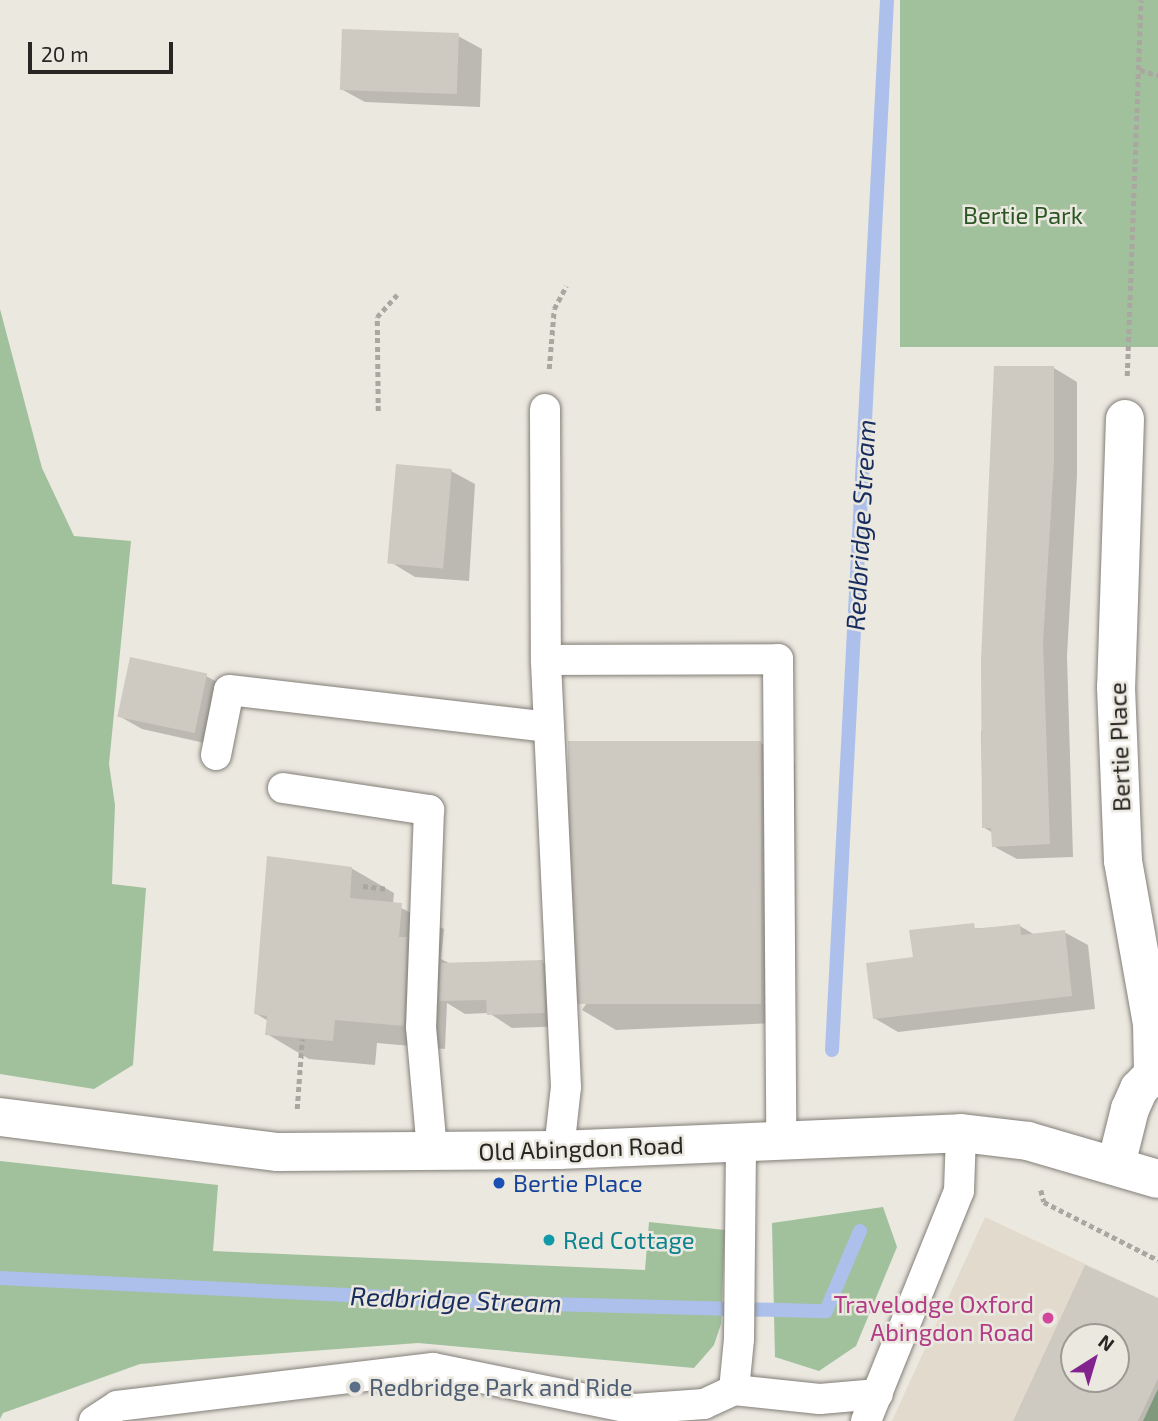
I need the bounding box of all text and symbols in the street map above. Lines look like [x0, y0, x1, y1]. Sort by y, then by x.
scale bar [32, 28, 177, 72]
text: 20 m [41, 41, 89, 66]
park label: Bertie Park [963, 201, 1083, 229]
water label: Redbridge Stream [839, 418, 881, 632]
street label: Bertie Place [1102, 682, 1136, 812]
street label: Old Abingdon Road [478, 1130, 684, 1166]
place label: Bertie Place [513, 1169, 643, 1197]
marker: Bertie Place [491, 1175, 507, 1191]
place label: Red Cottage [563, 1226, 695, 1254]
marker: Red Cottage [541, 1232, 557, 1248]
water label: Redbridge Stream [350, 1280, 562, 1318]
place label: Travelodge Oxford Abingdon Road [834, 1290, 1034, 1346]
marker: Travelodge Oxford Abingdon Road [1040, 1310, 1056, 1326]
north arrow [1060, 1323, 1130, 1393]
text: N [1094, 1329, 1119, 1356]
place label: Redbridge Park and Ride [369, 1373, 633, 1401]
marker: Redbridge Park and Ride [347, 1379, 363, 1395]

